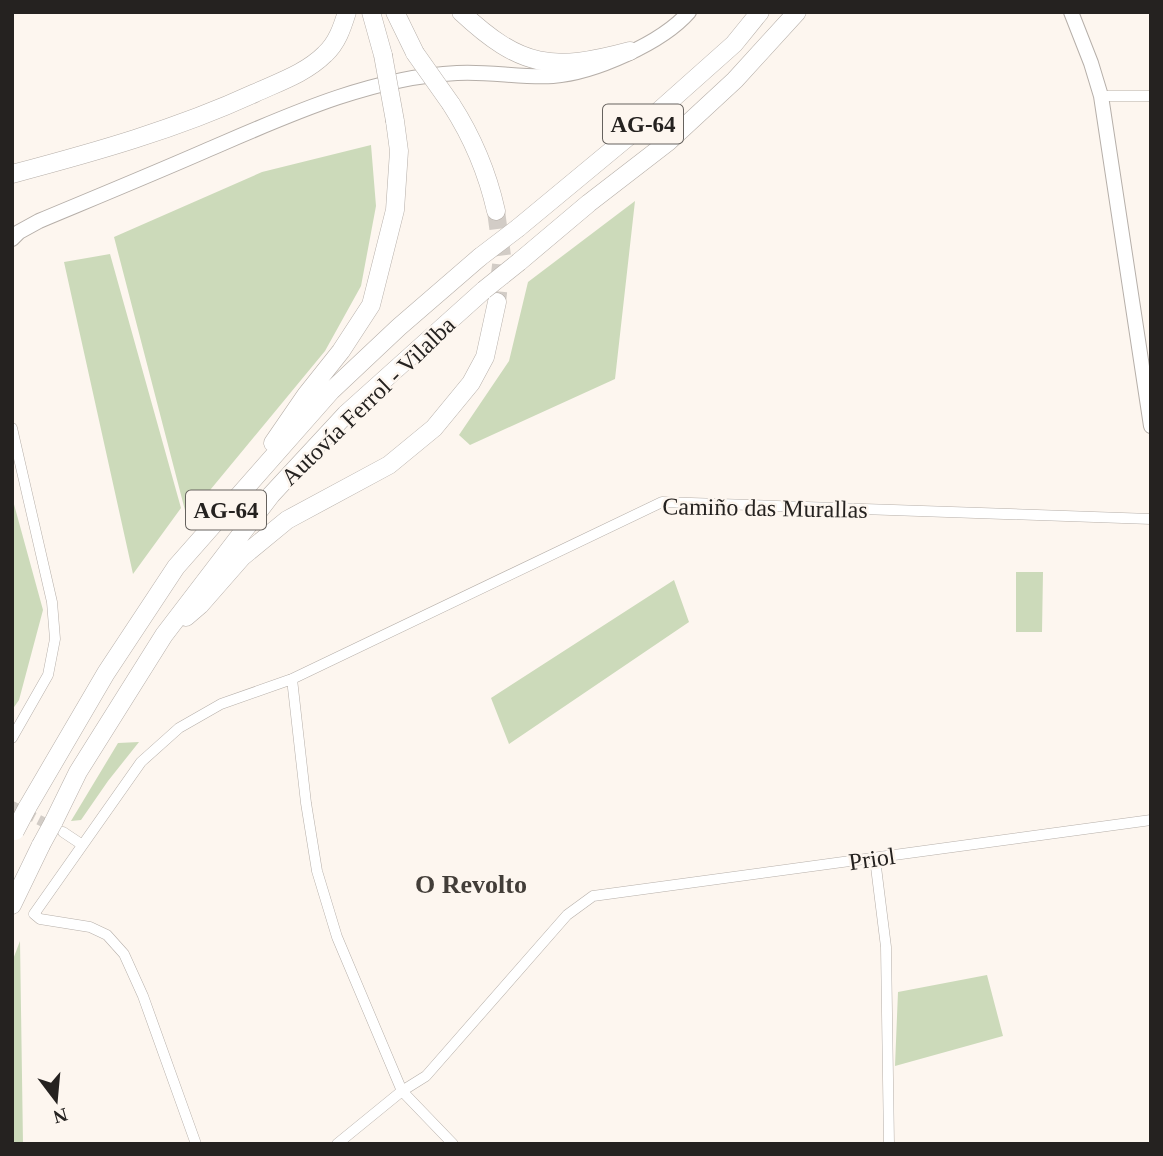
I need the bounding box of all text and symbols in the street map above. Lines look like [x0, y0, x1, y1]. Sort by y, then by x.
road number: AG-64 [603, 105, 683, 144]
street label: Autovía Ferrol - Vilalba [276, 311, 460, 490]
road number: AG-64 [186, 490, 266, 530]
street label: Camiño das Murallas [662, 493, 868, 523]
street label: Priol [847, 843, 897, 875]
district label: O Revolto [415, 870, 527, 899]
north arrow [21, 1065, 91, 1135]
text: N [51, 1104, 70, 1128]

